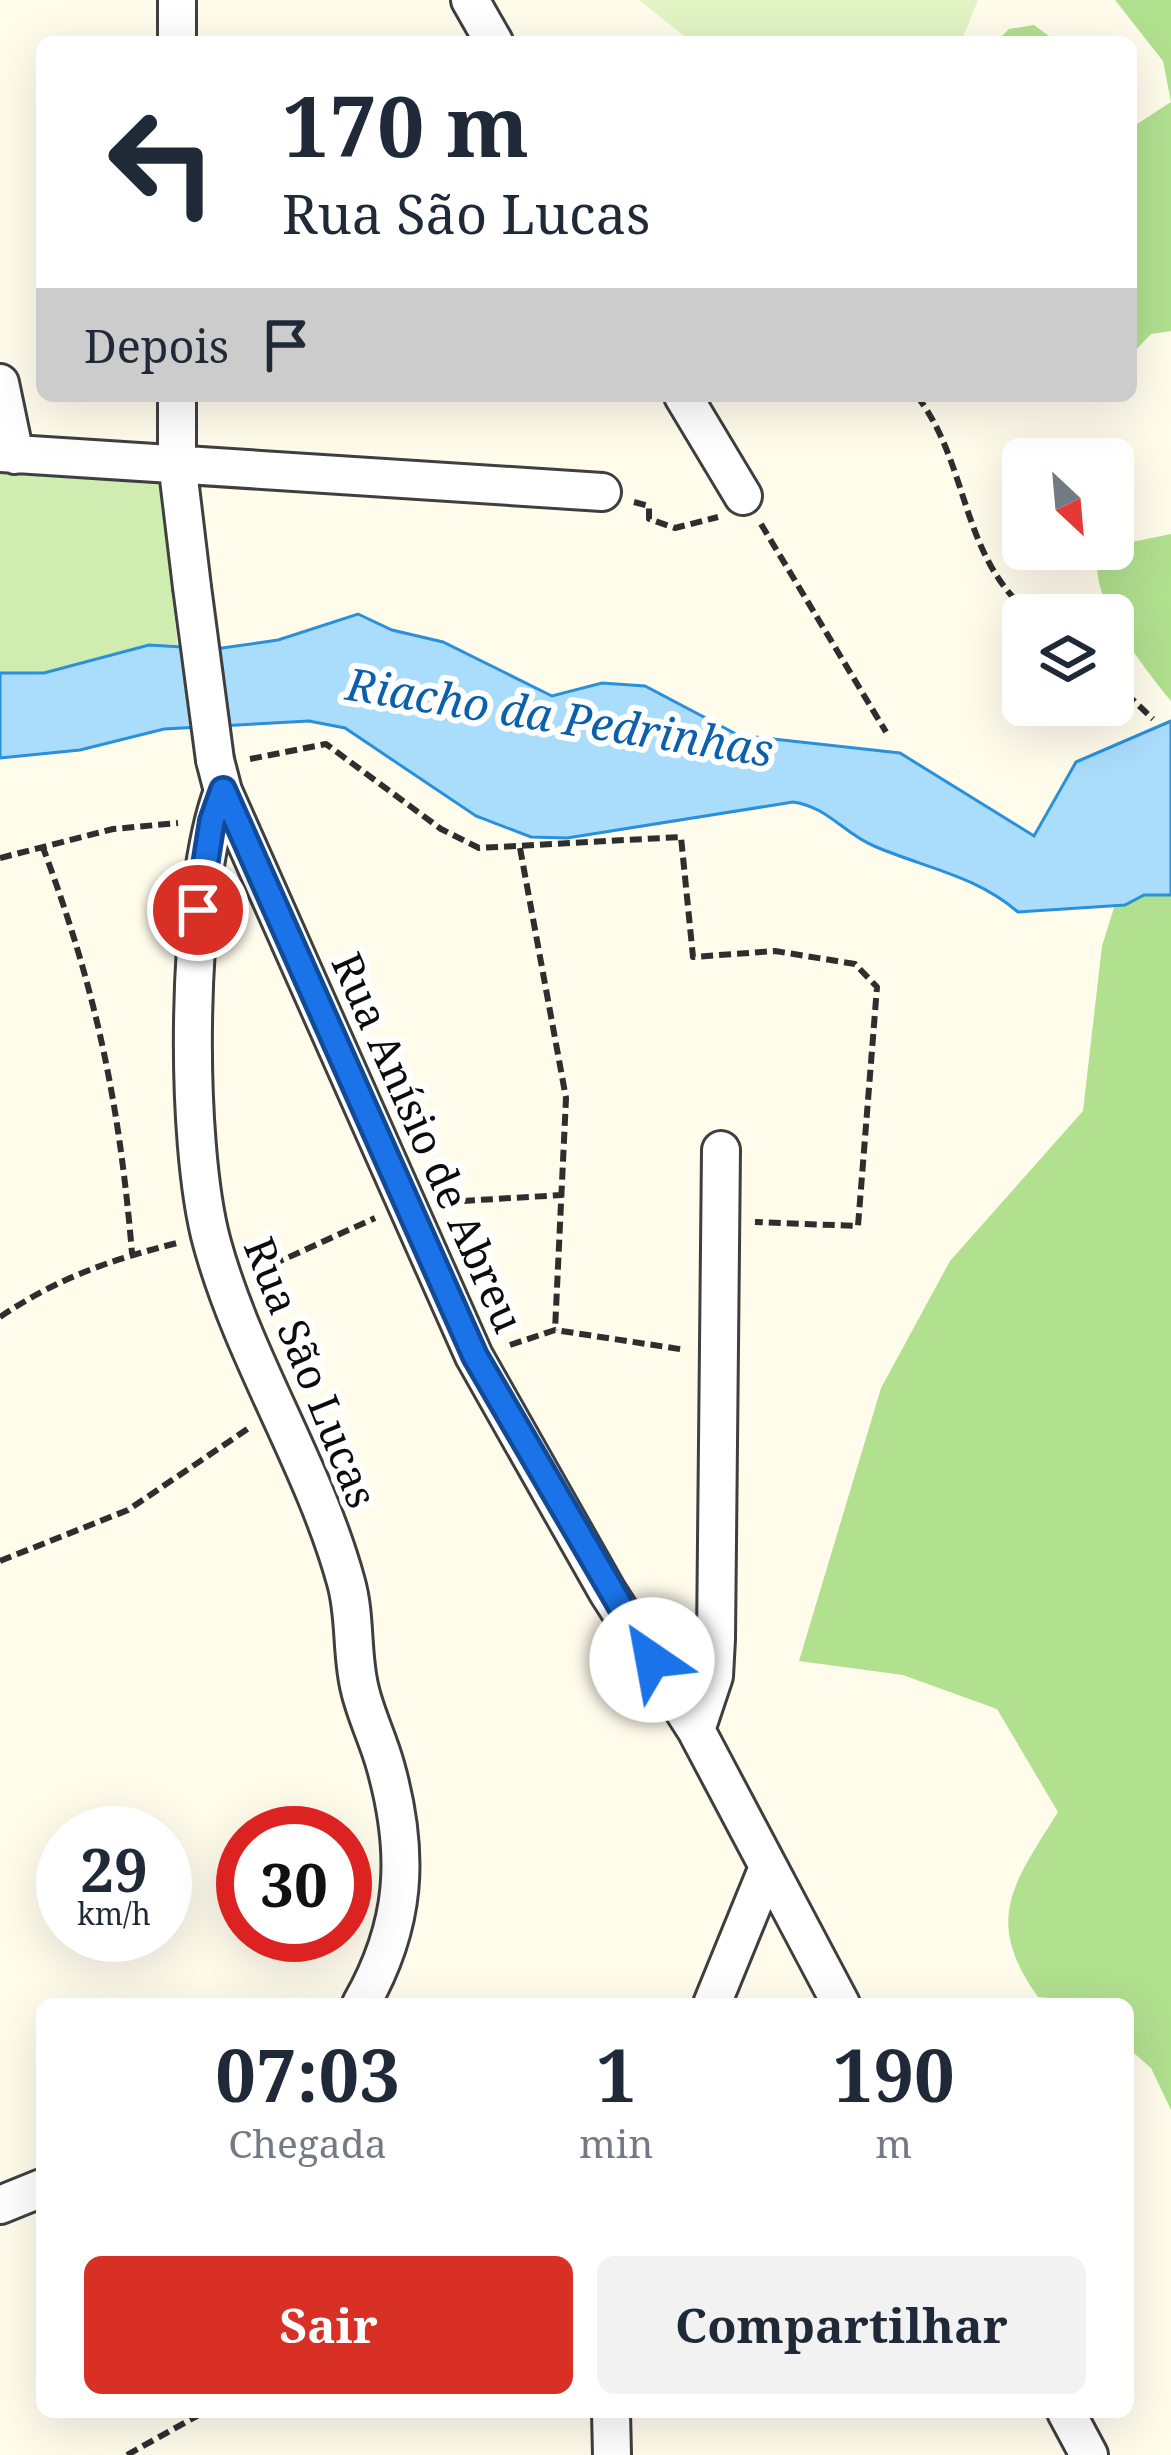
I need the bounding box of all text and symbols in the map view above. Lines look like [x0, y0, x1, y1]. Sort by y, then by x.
text: 170 m [282, 67, 529, 182]
icon: left [84, 84, 240, 240]
text: Rua São Lucas [282, 176, 650, 250]
icon: arrive [253, 312, 319, 378]
text: Depois [84, 315, 229, 376]
north arrow [1002, 438, 1134, 570]
map controls [1002, 438, 1134, 726]
button: layers [1002, 594, 1134, 726]
water label: Riacho da Pedrinhas [341, 652, 778, 780]
pin [147, 859, 249, 961]
icon: arrive [165, 877, 231, 943]
street label: Rua Anísio de Abreu [320, 943, 538, 1341]
street label: Rua São Lucas [232, 1228, 392, 1516]
position arrow [589, 1597, 715, 1723]
speed limit sign: 30 [216, 1806, 372, 1962]
text: 29 [80, 1828, 148, 1910]
text: km/h [77, 1893, 151, 1934]
text: 07:03 [215, 2025, 400, 2123]
text: 1 [596, 2025, 637, 2123]
text: 190 [833, 2025, 955, 2123]
text: Chegada [228, 2116, 387, 2169]
text: min [579, 2116, 654, 2169]
text: m [875, 2116, 912, 2169]
button: Sair [84, 2256, 573, 2394]
button: Compartilhar [597, 2256, 1086, 2394]

